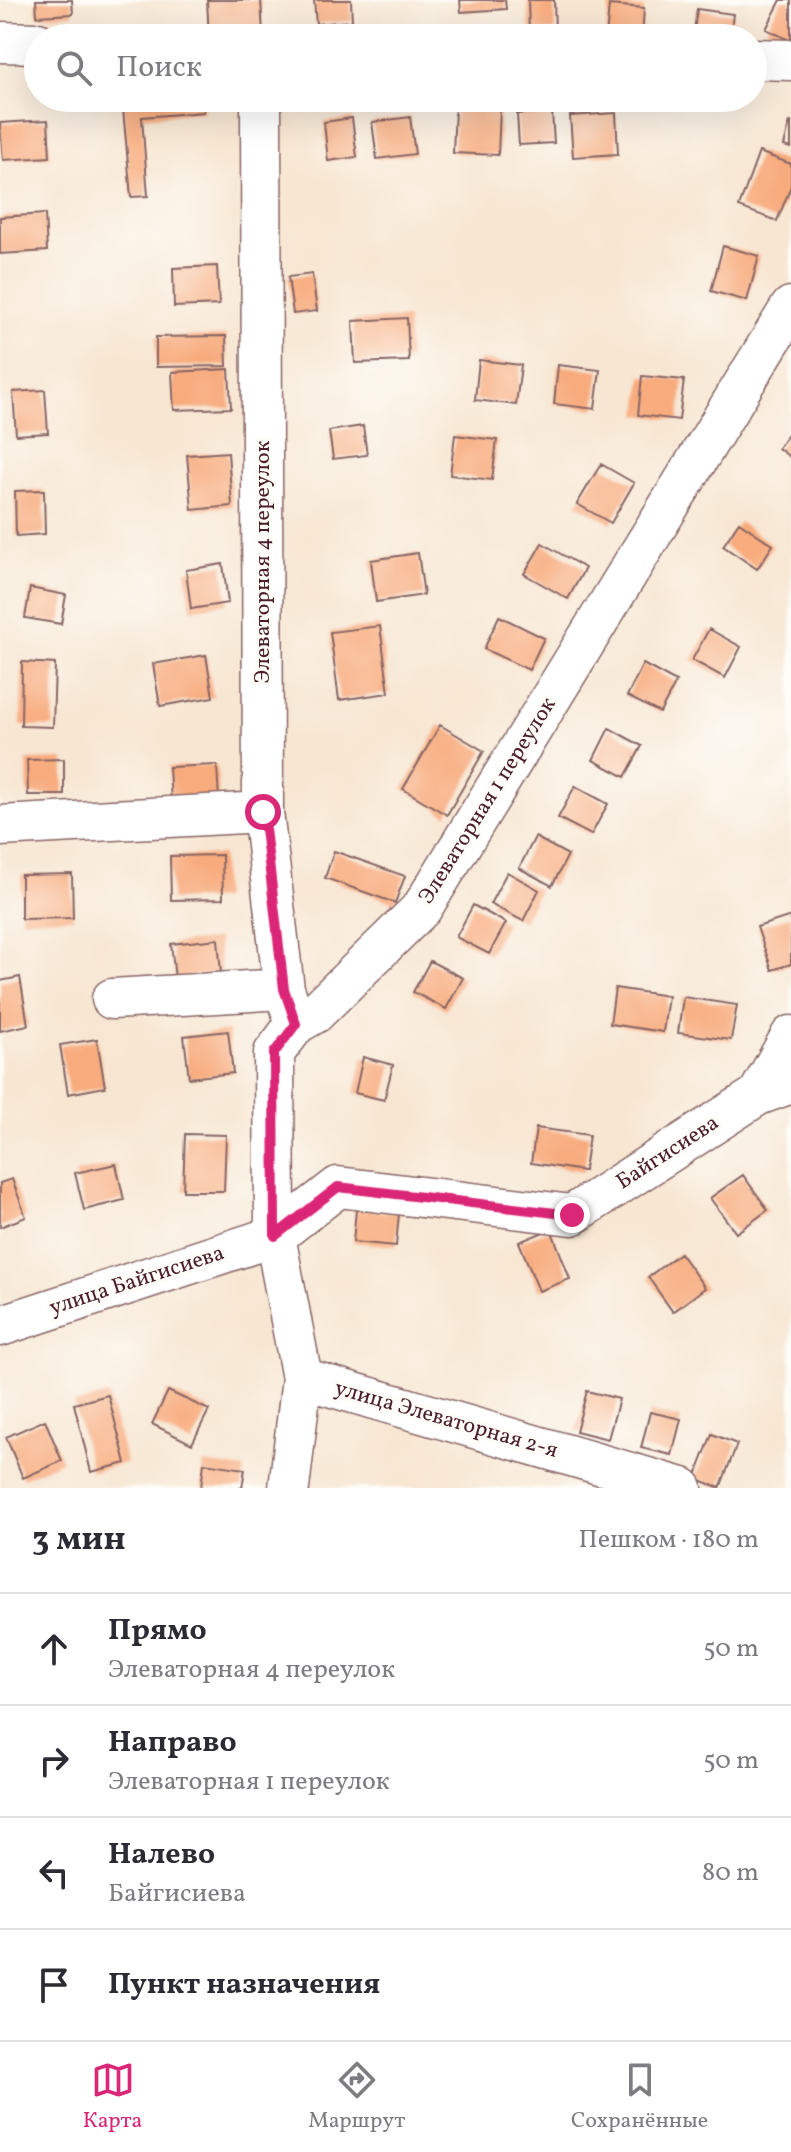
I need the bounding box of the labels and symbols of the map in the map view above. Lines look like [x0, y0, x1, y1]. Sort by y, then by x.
street label: Элеваторная 4 переулок [248, 440, 279, 683]
street label: Элеваторная 1 переулок [412, 692, 564, 910]
route start [245, 794, 281, 830]
street label: Байгисиева [611, 1108, 725, 1198]
route end [554, 1197, 590, 1233]
street label: улица Байгисиева [46, 1238, 229, 1324]
street label: улица Элеваторная 2-я [331, 1373, 561, 1467]

